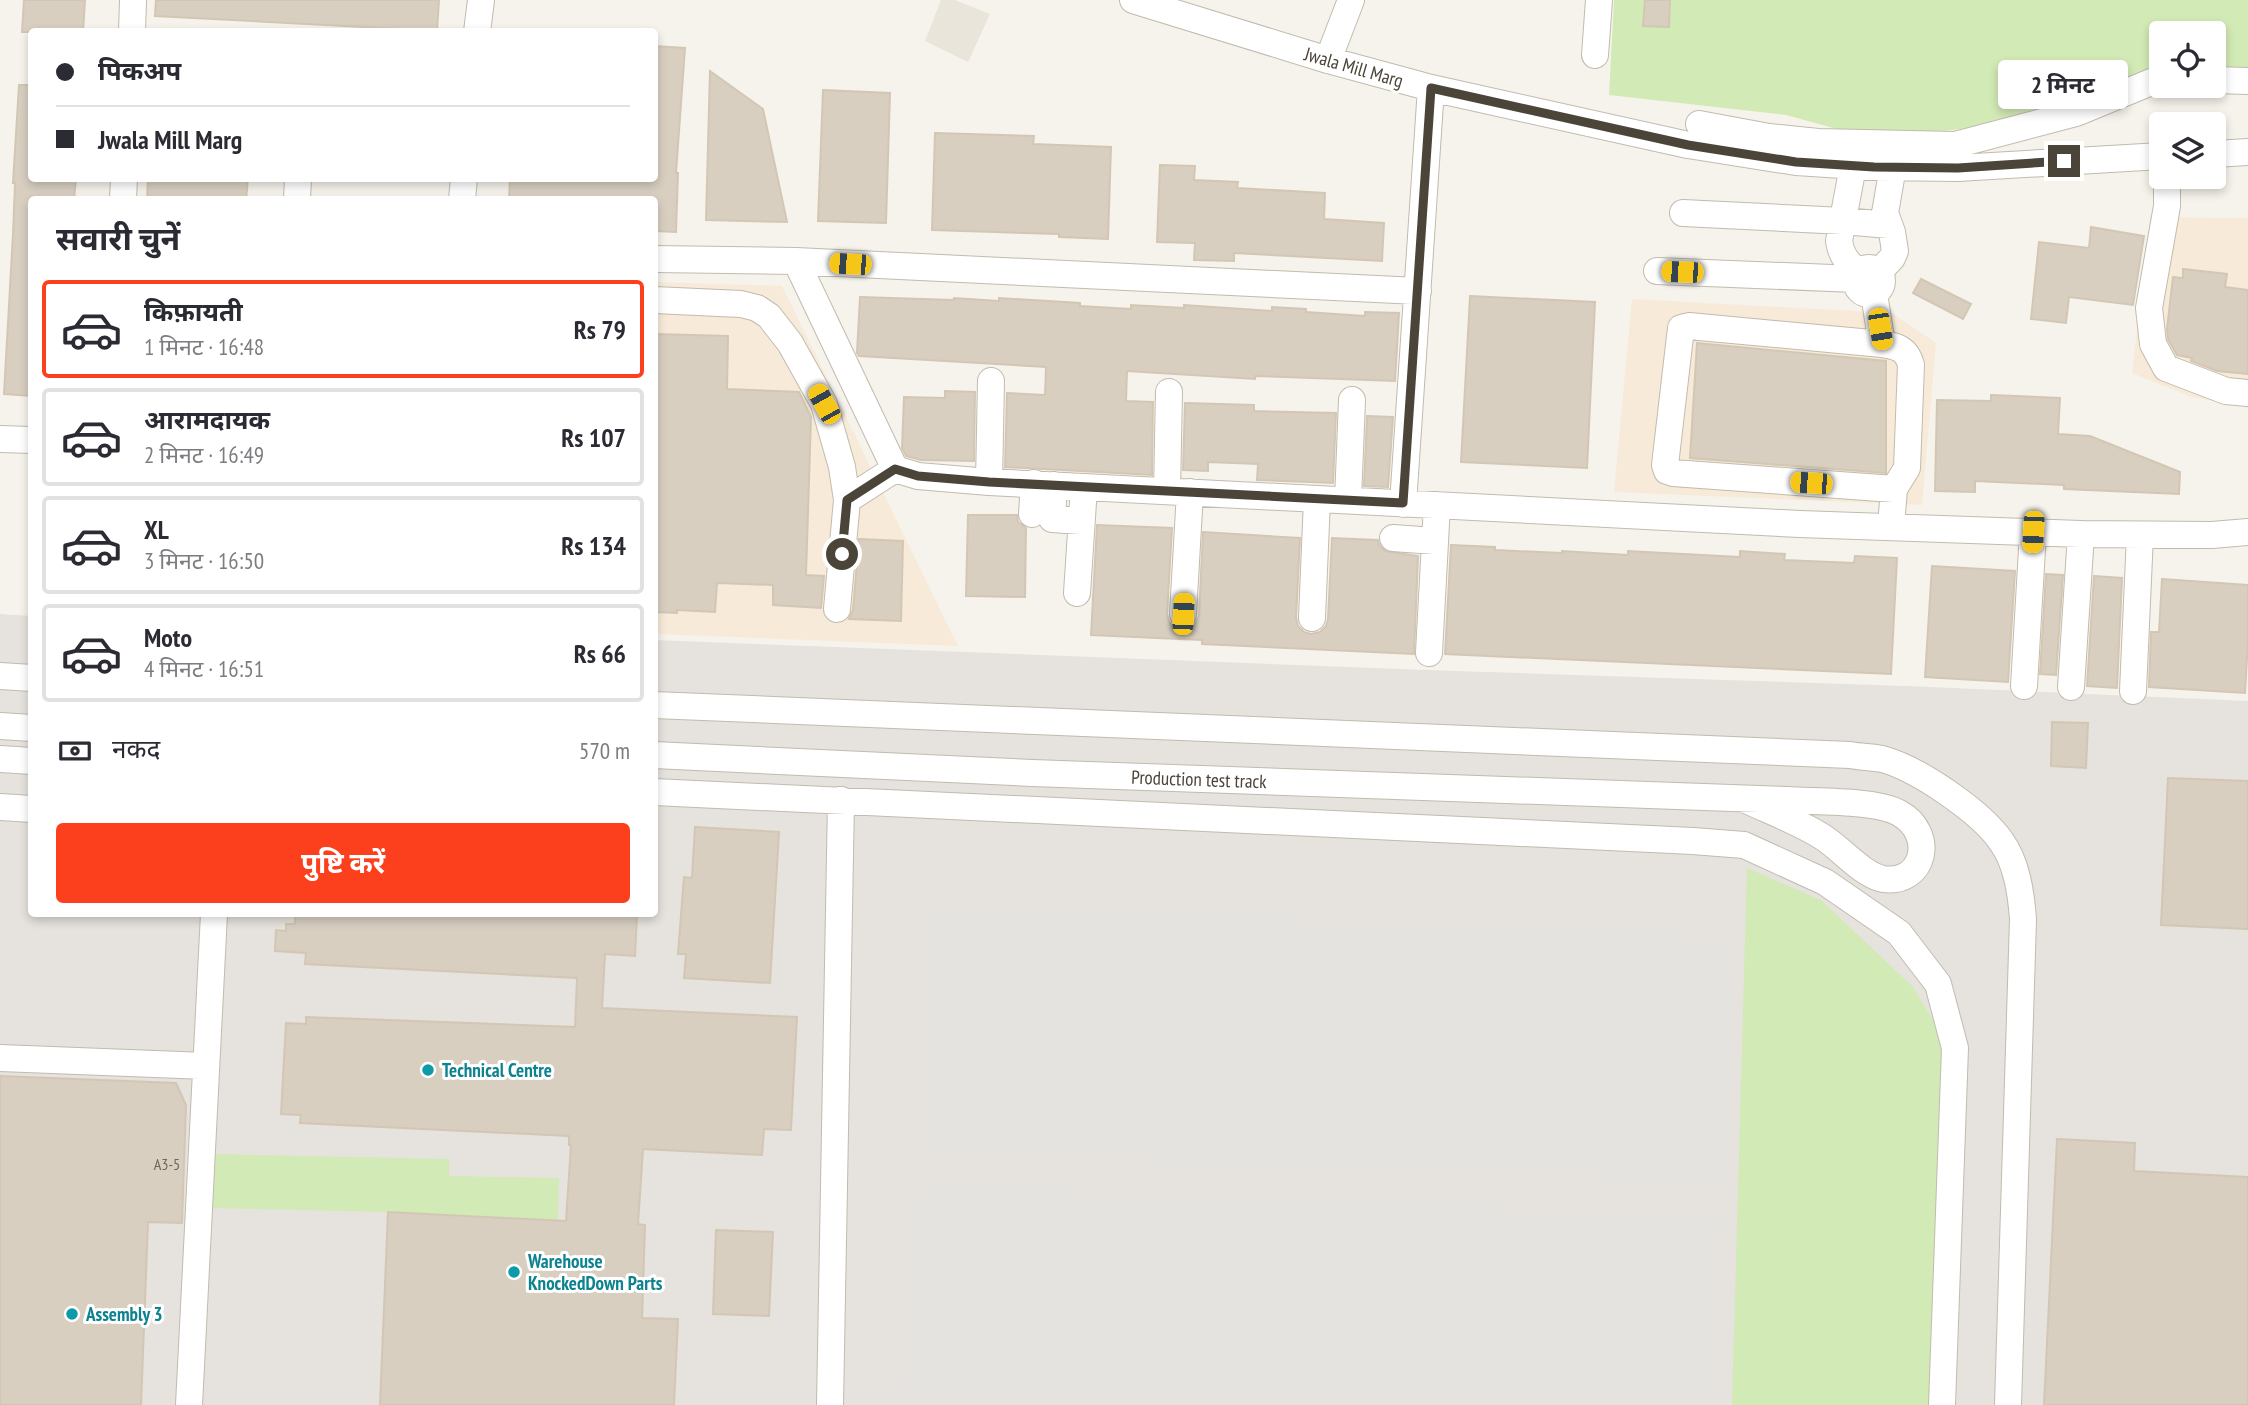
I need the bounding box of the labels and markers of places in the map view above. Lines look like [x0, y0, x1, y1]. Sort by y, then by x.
place label: Technical Centre [442, 1058, 552, 1082]
marker: Technical Centre [420, 1062, 436, 1078]
place label: Warehouse KnockedDown Parts [527, 1249, 663, 1295]
marker: Warehouse KnockedDown Parts [506, 1264, 522, 1280]
place label: Assembly 3 [85, 1302, 163, 1326]
marker: Assembly 3 [64, 1306, 80, 1322]

